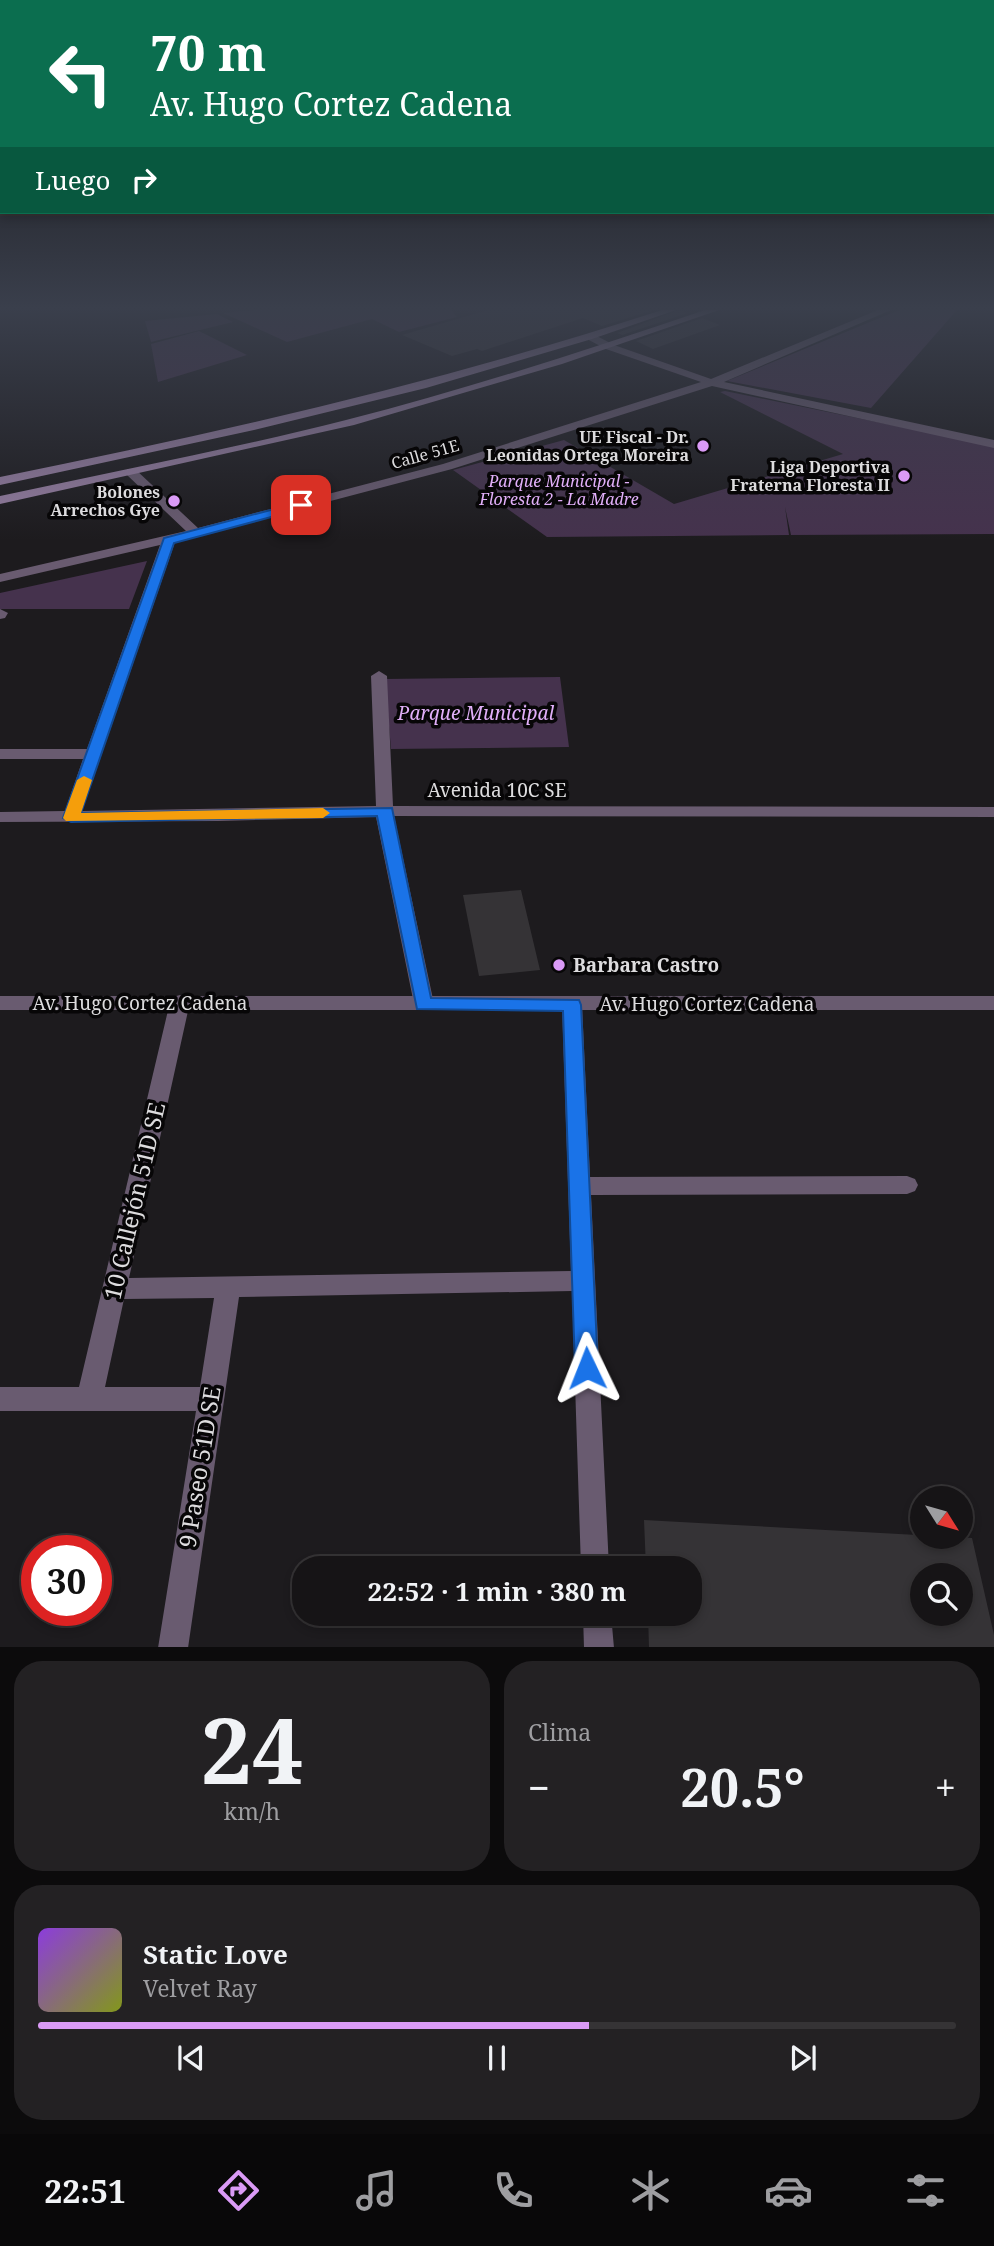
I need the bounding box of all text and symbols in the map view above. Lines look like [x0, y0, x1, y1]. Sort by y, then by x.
text: 70 m [150, 19, 266, 85]
icon: left [35, 28, 126, 119]
text: Av. Hugo Cortez Cadena [150, 82, 512, 125]
icon: right [125, 161, 163, 199]
text: Luego [35, 162, 111, 198]
place label: UE Fiscal - Dr. Leonidas Ortega Moreira [486, 426, 689, 466]
street label: Calle 51E [389, 434, 461, 474]
marker: UE Fiscal - Dr. Leonidas Ortega Moreira [695, 438, 711, 454]
place label: Liga Deportiva Fraterna Floresta II [730, 456, 890, 496]
marker: Liga Deportiva Fraterna Floresta II [896, 468, 912, 484]
park label: Parque Municipal - Floresta 2 - La Madre [478, 470, 639, 510]
pin [271, 475, 331, 535]
place label: Bolones Arrechos Gye [51, 481, 160, 521]
icon: arrive [282, 486, 320, 524]
marker: Bolones Arrechos Gye [166, 493, 182, 509]
park label: Parque Municipal [397, 700, 555, 726]
street label: Avenida 10C SE [427, 777, 567, 803]
place label: Barbara Castro [573, 952, 719, 978]
marker: Barbara Castro [551, 957, 567, 973]
street label: Av. Hugo Cortez Cadena [32, 990, 248, 1016]
street label: Av. Hugo Cortez Cadena [599, 991, 815, 1017]
street label: 10 Callejón 51D SE [96, 1099, 172, 1303]
position arrow [550, 1331, 624, 1405]
street label: 9 Paseo 51D SE [170, 1384, 228, 1550]
north arrow [910, 1486, 973, 1549]
map controls [910, 1486, 973, 1626]
speed limit sign: 30 [21, 1535, 112, 1626]
button: search [910, 1563, 973, 1626]
text: 22:52 · 1 min · 380 m [367, 1573, 627, 1609]
text: 24 [201, 1687, 303, 1811]
text: Clima [528, 1716, 591, 1748]
text: 20.5° [680, 1751, 805, 1822]
text: − [528, 1761, 550, 1813]
text: + [935, 1761, 956, 1813]
text: km/h [224, 1795, 280, 1827]
text: Static Love [143, 1936, 288, 1972]
text: Velvet Ray [143, 1972, 257, 2004]
icon: previous [172, 2039, 210, 2077]
icon: pause [478, 2039, 516, 2077]
icon: next [784, 2039, 822, 2077]
icon: directions [214, 2166, 263, 2215]
icon: music [352, 2166, 401, 2215]
icon: phone [489, 2166, 538, 2215]
icon: climate [626, 2166, 675, 2215]
icon: car [764, 2166, 813, 2215]
icon: filters [901, 2166, 950, 2215]
text: 22:51 [44, 2169, 126, 2212]

